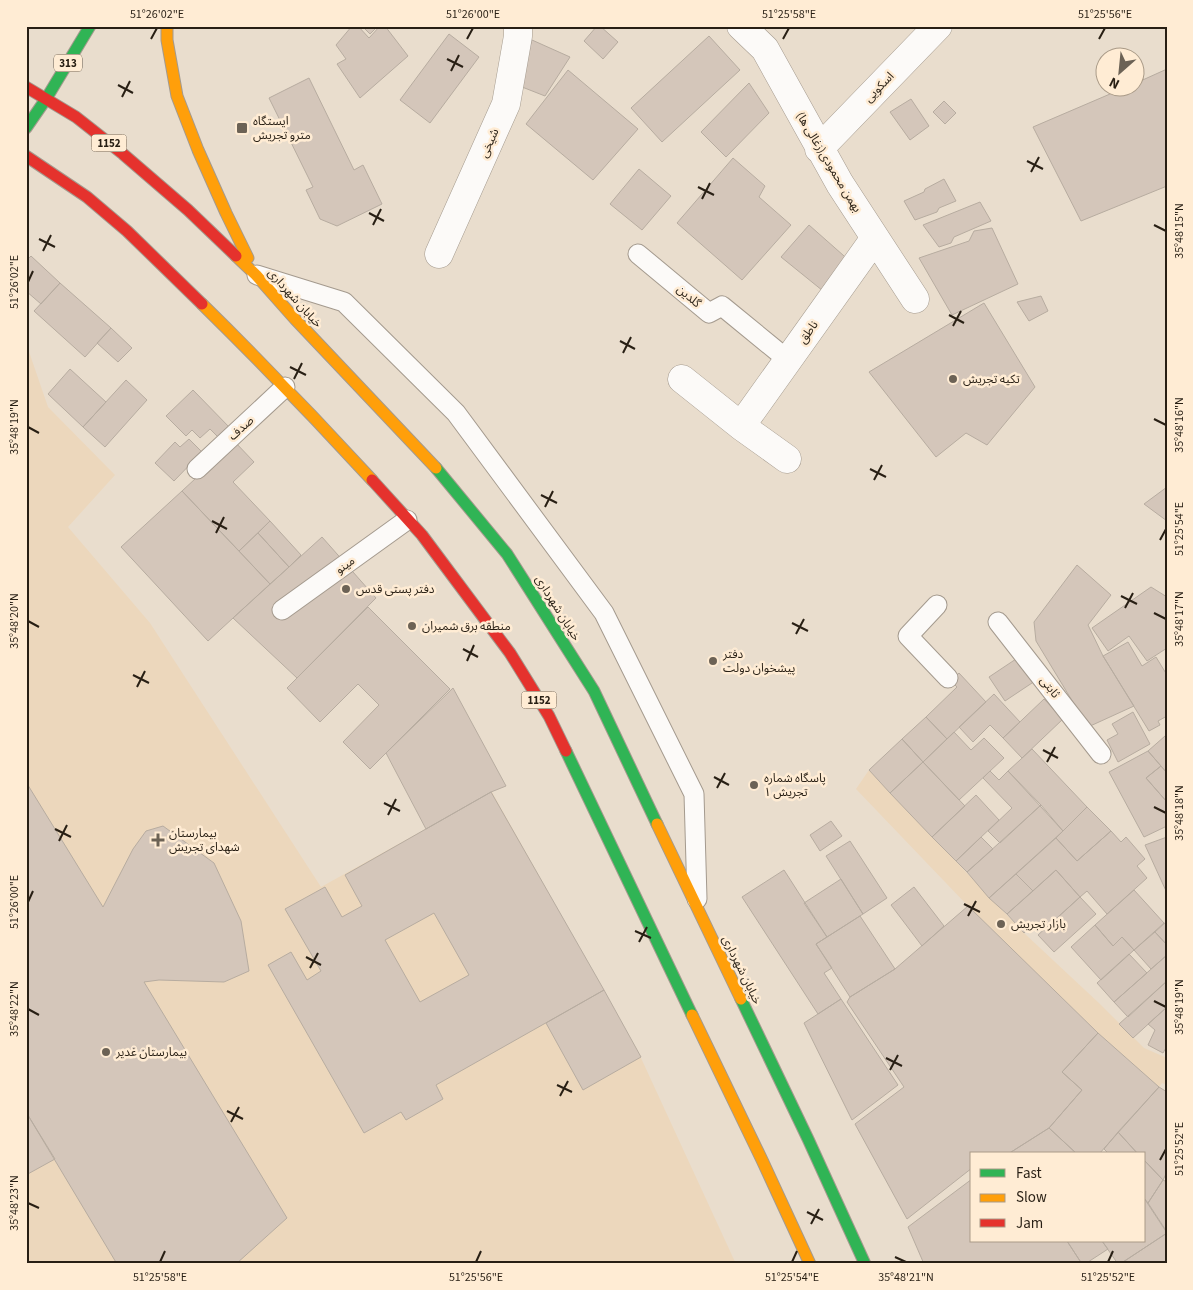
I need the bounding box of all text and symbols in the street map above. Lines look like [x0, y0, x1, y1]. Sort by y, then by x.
text: 51°26'02"E [130, 6, 184, 23]
text: 51°26'00"E [446, 6, 500, 23]
text: 51°25'58"E [762, 6, 816, 23]
text: 51°25'56"E [1078, 6, 1132, 23]
north arrow [1096, 48, 1146, 98]
road number: 313 [54, 54, 82, 72]
street label: اسکویی [861, 68, 898, 106]
text: N [1106, 72, 1123, 94]
street label: بهمن محمودی(زغالی ها) [792, 109, 865, 216]
place label: ایستگاه مترو تجریش [253, 113, 311, 144]
marker: ایستگاه مترو تجریش [235, 121, 249, 135]
street label: شیخی [476, 126, 503, 161]
road number: 1152 [92, 134, 126, 152]
text: 35°48'15"N [1171, 203, 1188, 259]
text: 51°26'02"E [6, 255, 23, 309]
street label: خیابان شهرداری [263, 265, 326, 332]
street label: گلدین [673, 281, 705, 312]
street label: ناطق [794, 317, 822, 347]
place label: تکیه تجریش [963, 371, 1020, 388]
marker: تکیه تجریش [947, 373, 959, 385]
text: 35°48'16"N [1171, 397, 1188, 453]
text: 35°48'19"N [6, 399, 23, 455]
street label: صدف [225, 412, 258, 444]
text: 51°25'54"E [1171, 502, 1188, 556]
street label: مینو [332, 552, 359, 578]
street label: خیابان شهرداری [531, 572, 584, 644]
place label: دفتر پستی قدس [356, 581, 435, 598]
marker: دفتر پستی قدس [340, 583, 352, 595]
text: 35°48'17"N [1171, 591, 1188, 647]
text: 35°48'20"N [6, 593, 23, 649]
place label: منطقه برق شمیران [422, 618, 511, 635]
marker: منطقه برق شمیران [406, 620, 418, 632]
place label: دفتر پیشخوان دولت [722, 646, 795, 677]
marker: دفتر پیشخوان دولت [707, 655, 719, 667]
street label: ثابتی [1036, 673, 1064, 702]
road number: 1152 [522, 692, 556, 708]
place label: پاسگاه شماره ۱ تجریش [764, 770, 826, 801]
marker: پاسگاه شماره ۱ تجریش [748, 779, 760, 791]
text: 35°48'18"N [1171, 785, 1188, 841]
place label: بیمارستان شهدای تجریش [169, 825, 240, 856]
marker: بیمارستان شهدای تجریش [151, 833, 165, 847]
text: 51°26'00"E [6, 875, 23, 929]
place label: بازار تجریش [1011, 916, 1066, 933]
marker: بازار تجریش [995, 918, 1007, 930]
street label: خیابان شهرداری [718, 933, 765, 1007]
text: 35°48'19"N [1171, 979, 1188, 1035]
text: 35°48'22"N [6, 981, 23, 1037]
place label: بیمارستان غدیر [115, 1044, 187, 1061]
marker: بیمارستان غدیر [100, 1046, 112, 1058]
text: 51°25'52"E [1171, 1122, 1188, 1176]
legend [970, 1152, 1146, 1242]
text: Fast [1016, 1163, 1042, 1184]
text: 35°48'23"N [6, 1175, 23, 1231]
text: Slow [1016, 1187, 1047, 1208]
text: Jam [1016, 1213, 1043, 1234]
text: 51°25'58"E [133, 1269, 187, 1286]
text: 51°25'56"E [449, 1269, 503, 1286]
text: 51°25'54"E [765, 1269, 819, 1286]
text: 35°48'21"N [878, 1269, 934, 1286]
text: 51°25'52"E [1081, 1269, 1135, 1286]

